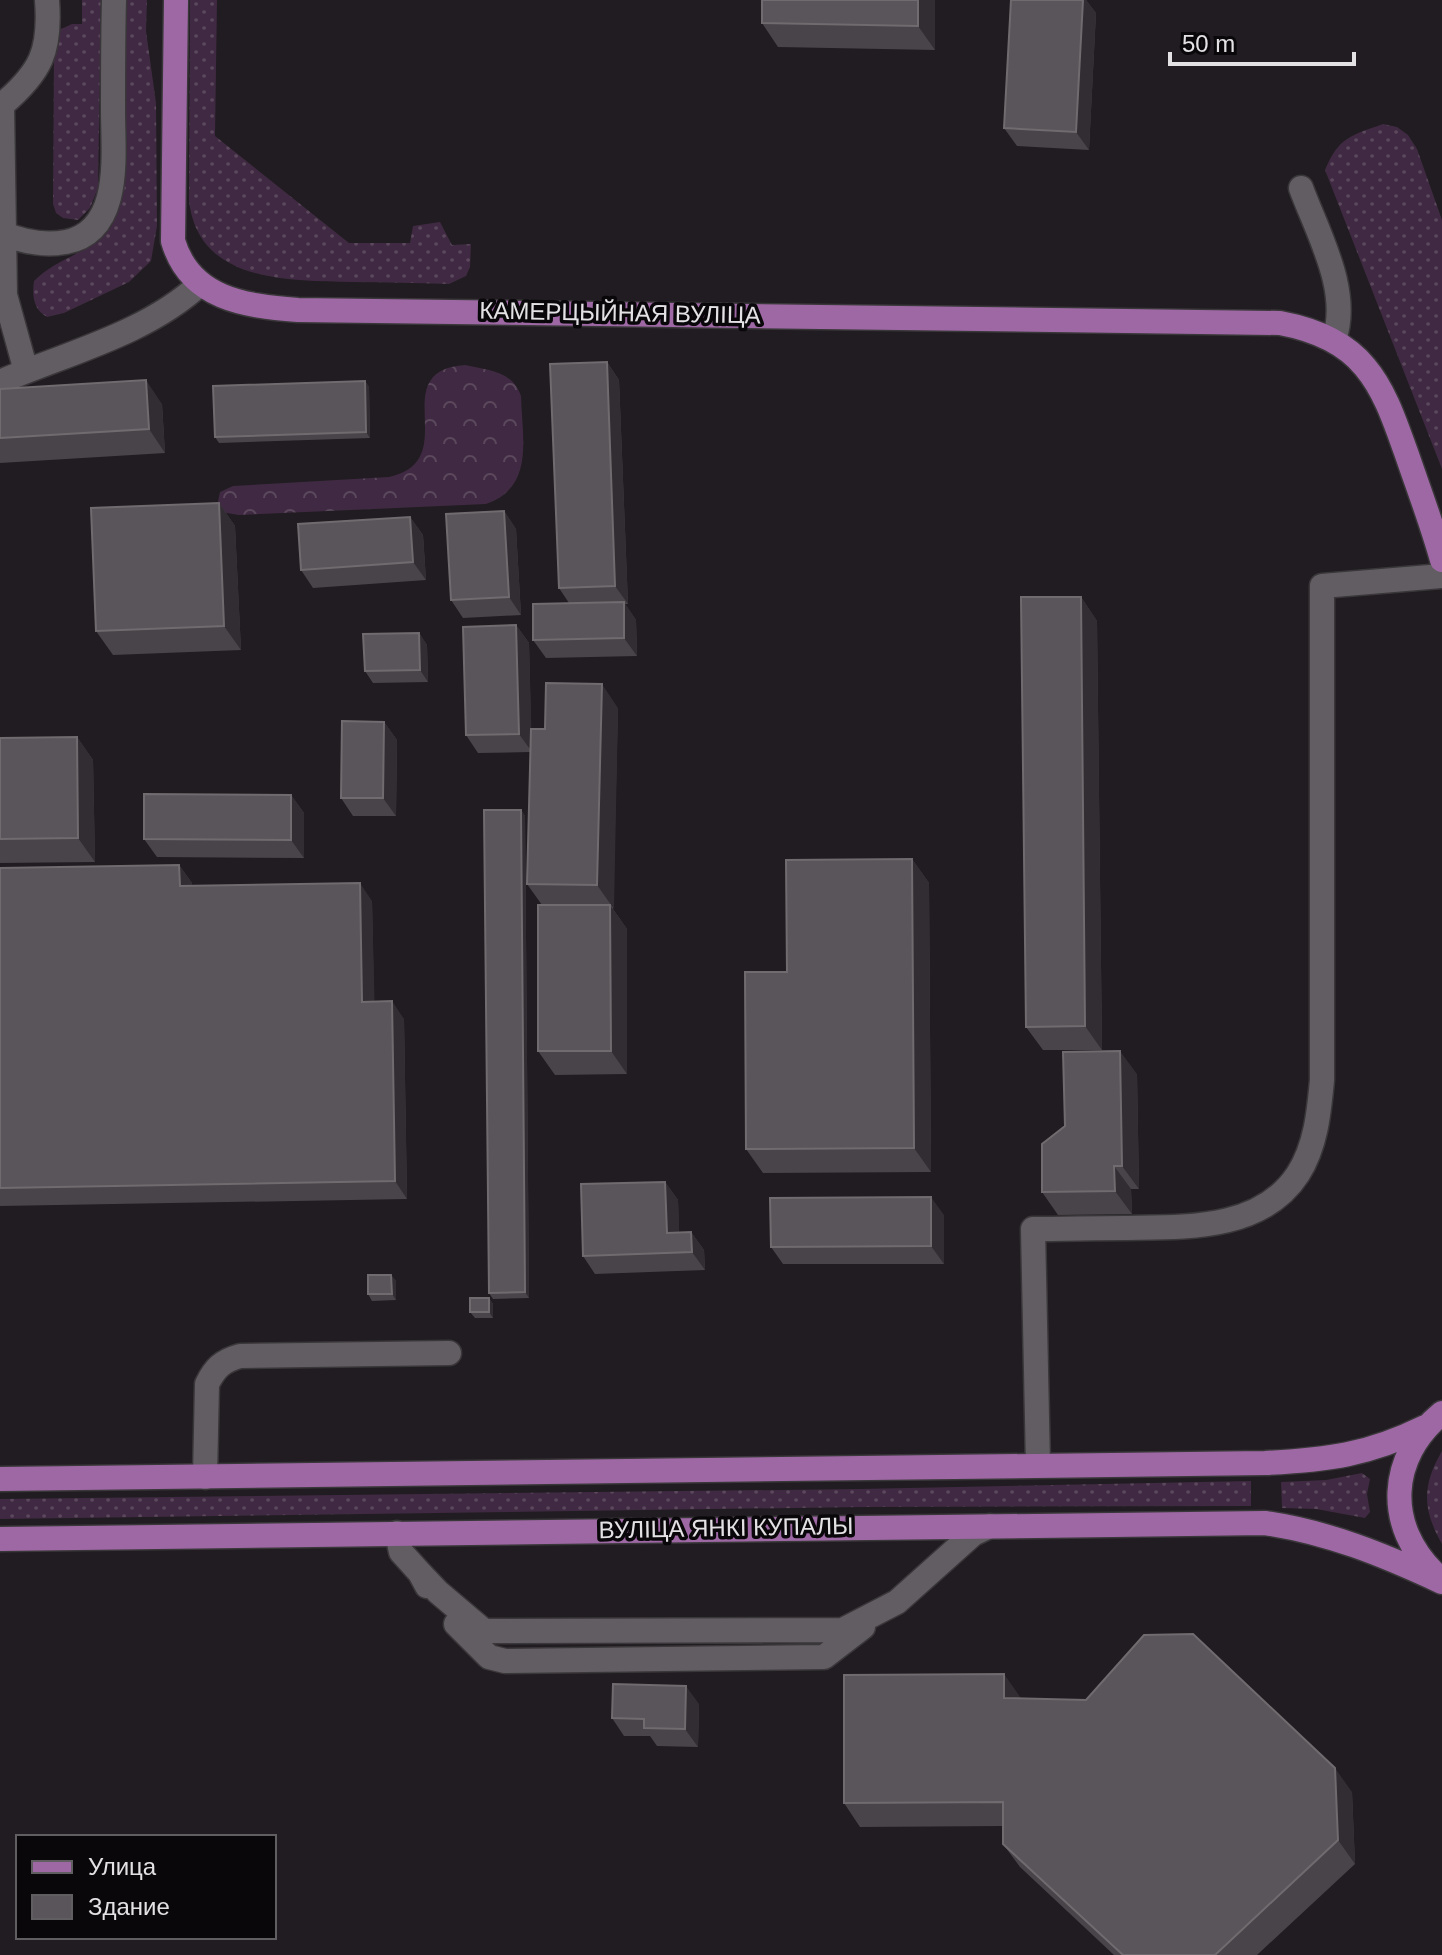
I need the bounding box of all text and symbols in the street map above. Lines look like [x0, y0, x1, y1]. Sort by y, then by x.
scale bar [1170, 16, 1354, 66]
text: 50 m [1182, 30, 1235, 57]
street label: КАМЕРЦЫЙНАЯ ВУЛІЦА [479, 297, 761, 328]
street label: ВУЛІЦА ЯНКІ КУПАЛЫ [598, 1512, 854, 1543]
legend [16, 1835, 276, 1939]
text: Улица [88, 1853, 157, 1880]
text: Здание [88, 1893, 170, 1920]

